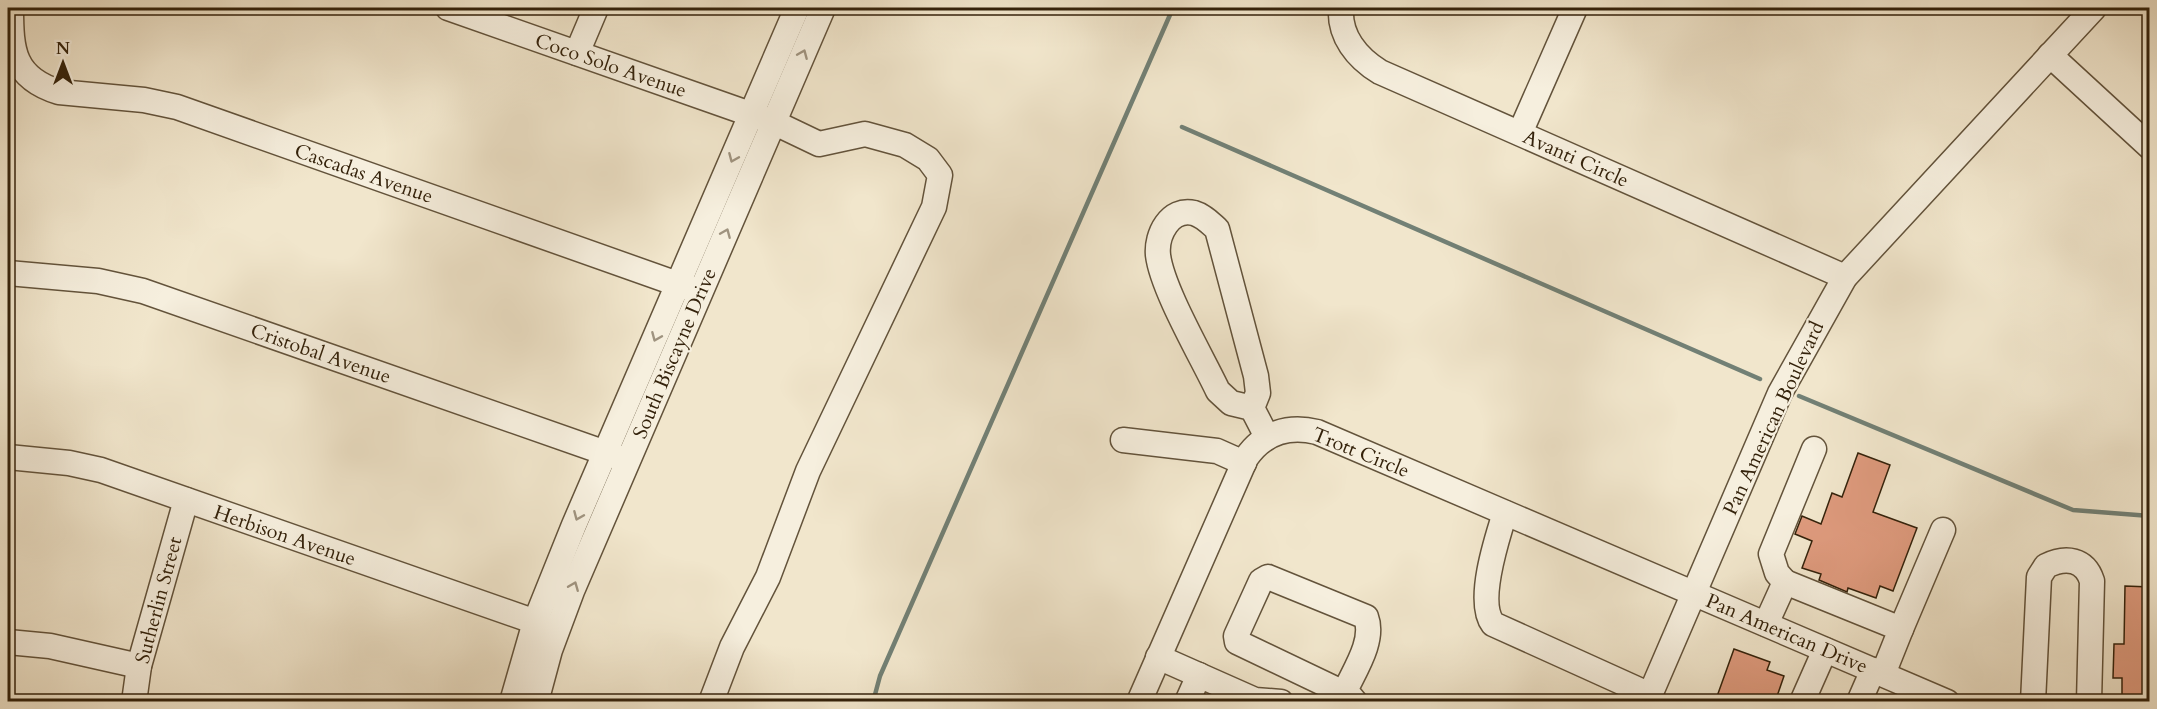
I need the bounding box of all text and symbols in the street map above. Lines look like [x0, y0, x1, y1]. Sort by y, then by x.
street label: Coco Solo Avenue [532, 27, 690, 104]
north arrow [33, 33, 93, 93]
text: N [56, 38, 70, 60]
one-way arrow [796, 50, 808, 61]
street label: Avanti Circle [1519, 123, 1633, 194]
street label: Cascadas Avenue [291, 137, 437, 210]
one-way arrow [728, 151, 740, 162]
one-way arrow [718, 229, 730, 240]
street label: South Biscayne Drive [626, 264, 723, 443]
street label: Cristobal Avenue [247, 317, 395, 390]
street label: Pan American Boulevard [1717, 317, 1830, 520]
one-way arrow [651, 330, 663, 341]
street label: Trott Circle [1308, 421, 1413, 484]
street label: Herbison Avenue [210, 499, 359, 572]
one-way arrow [573, 509, 585, 520]
street label: Sutherlin Street [129, 533, 189, 667]
one-way arrow [567, 581, 579, 592]
street label: Pan American Drive [1702, 587, 1872, 680]

